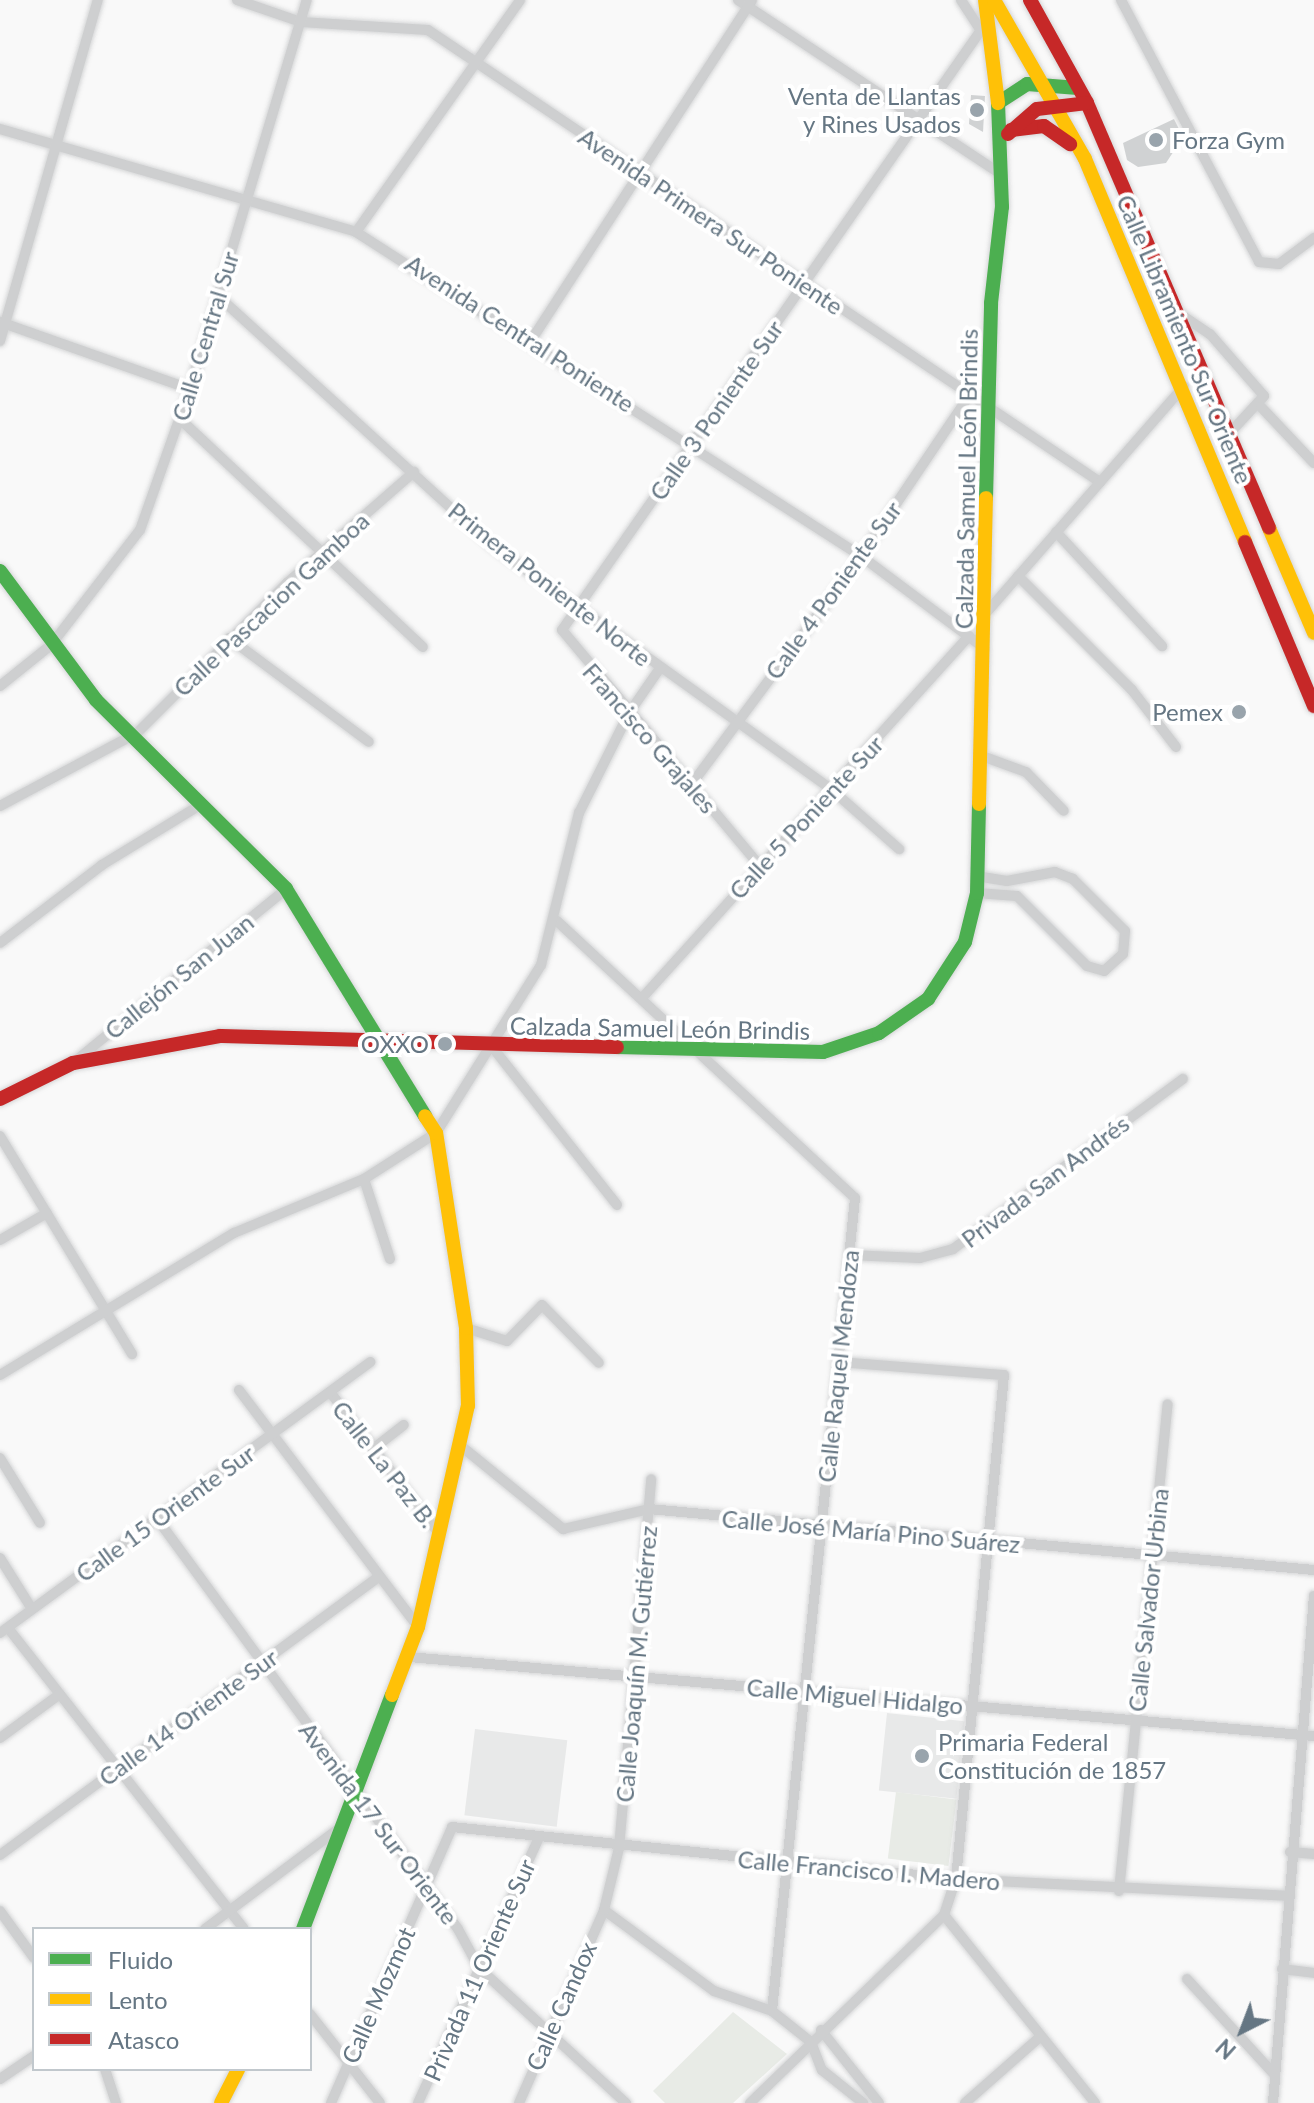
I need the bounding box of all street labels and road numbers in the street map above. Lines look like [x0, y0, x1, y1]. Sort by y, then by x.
street label: Avenida Primera Sur Poniente [573, 122, 849, 320]
street label: Calle Libramiento Sur Oriente [1111, 190, 1259, 488]
street label: Calle Central Sur [166, 248, 244, 424]
street label: Avenida Central Poniente [400, 248, 640, 418]
street label: Calle 3 Poniente Sur [643, 315, 789, 505]
street label: Calzada Samuel León Brindis [949, 329, 983, 629]
street label: Calle 4 Poniente Sur [759, 495, 907, 685]
street label: Primera Poniente Norte [443, 496, 657, 672]
street label: Calle Pascacion Gamboa [167, 506, 375, 702]
street label: Francisco Grajales [577, 657, 723, 819]
street label: Calle 5 Poniente Sur [723, 729, 889, 905]
street label: Callejón San Juan [99, 907, 259, 1045]
street label: Calzada Samuel León Brindis [510, 1011, 810, 1045]
street label: Privada San Andrés [955, 1108, 1135, 1254]
street label: Calle Raquel Mendoza [811, 1248, 865, 1484]
street label: Calle La Paz B. [327, 1395, 443, 1533]
street label: Calle 15 Oriente Sur [70, 1439, 260, 1587]
street label: Calle Salvador Urbina [1122, 1487, 1174, 1713]
street label: Calle José María Pino Suárez [720, 1504, 1022, 1558]
street label: Calle Joaquín M. Gutiérrez [610, 1524, 662, 1804]
street label: Calle 14 Oriente Sur [93, 1643, 283, 1791]
street label: Calle Miguel Hidalgo [746, 1672, 964, 1720]
street label: Avenida 17 Sur Oriente [293, 1716, 465, 1930]
street label: Calle Francisco I. Madero [737, 1844, 1001, 1896]
street label: Privada 11 Oriente Sur [417, 1855, 541, 2085]
street label: Calle Mozmot [335, 1922, 421, 2068]
street label: Calle Candox [520, 1937, 602, 2075]

